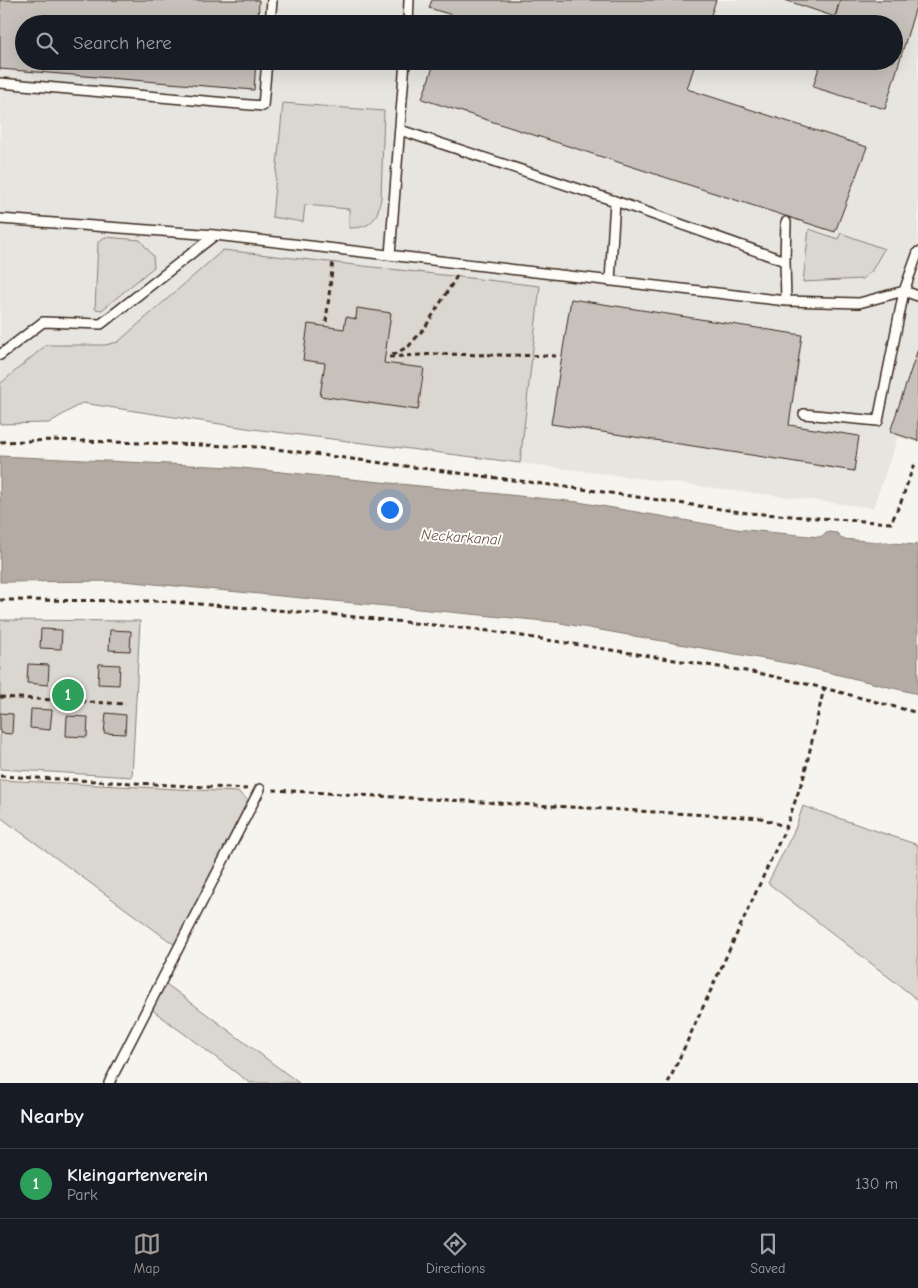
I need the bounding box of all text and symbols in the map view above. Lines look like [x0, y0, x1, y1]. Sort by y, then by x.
search box [15, 15, 903, 70]
icon: search [33, 29, 61, 57]
text: Search here [73, 32, 172, 54]
your location [377, 497, 403, 523]
water label: Neckarkanal [420, 525, 502, 549]
pin: 1 [52, 676, 84, 714]
text: Nearby [20, 1104, 84, 1128]
text: Kleingartenverein [67, 1164, 208, 1186]
text: 1 [33, 1175, 39, 1193]
text: 130 m [855, 1175, 898, 1193]
text: Park [67, 1186, 98, 1204]
tab: Map [133, 1230, 161, 1277]
tab: Directions [426, 1230, 485, 1277]
tab: Saved [750, 1230, 785, 1277]

